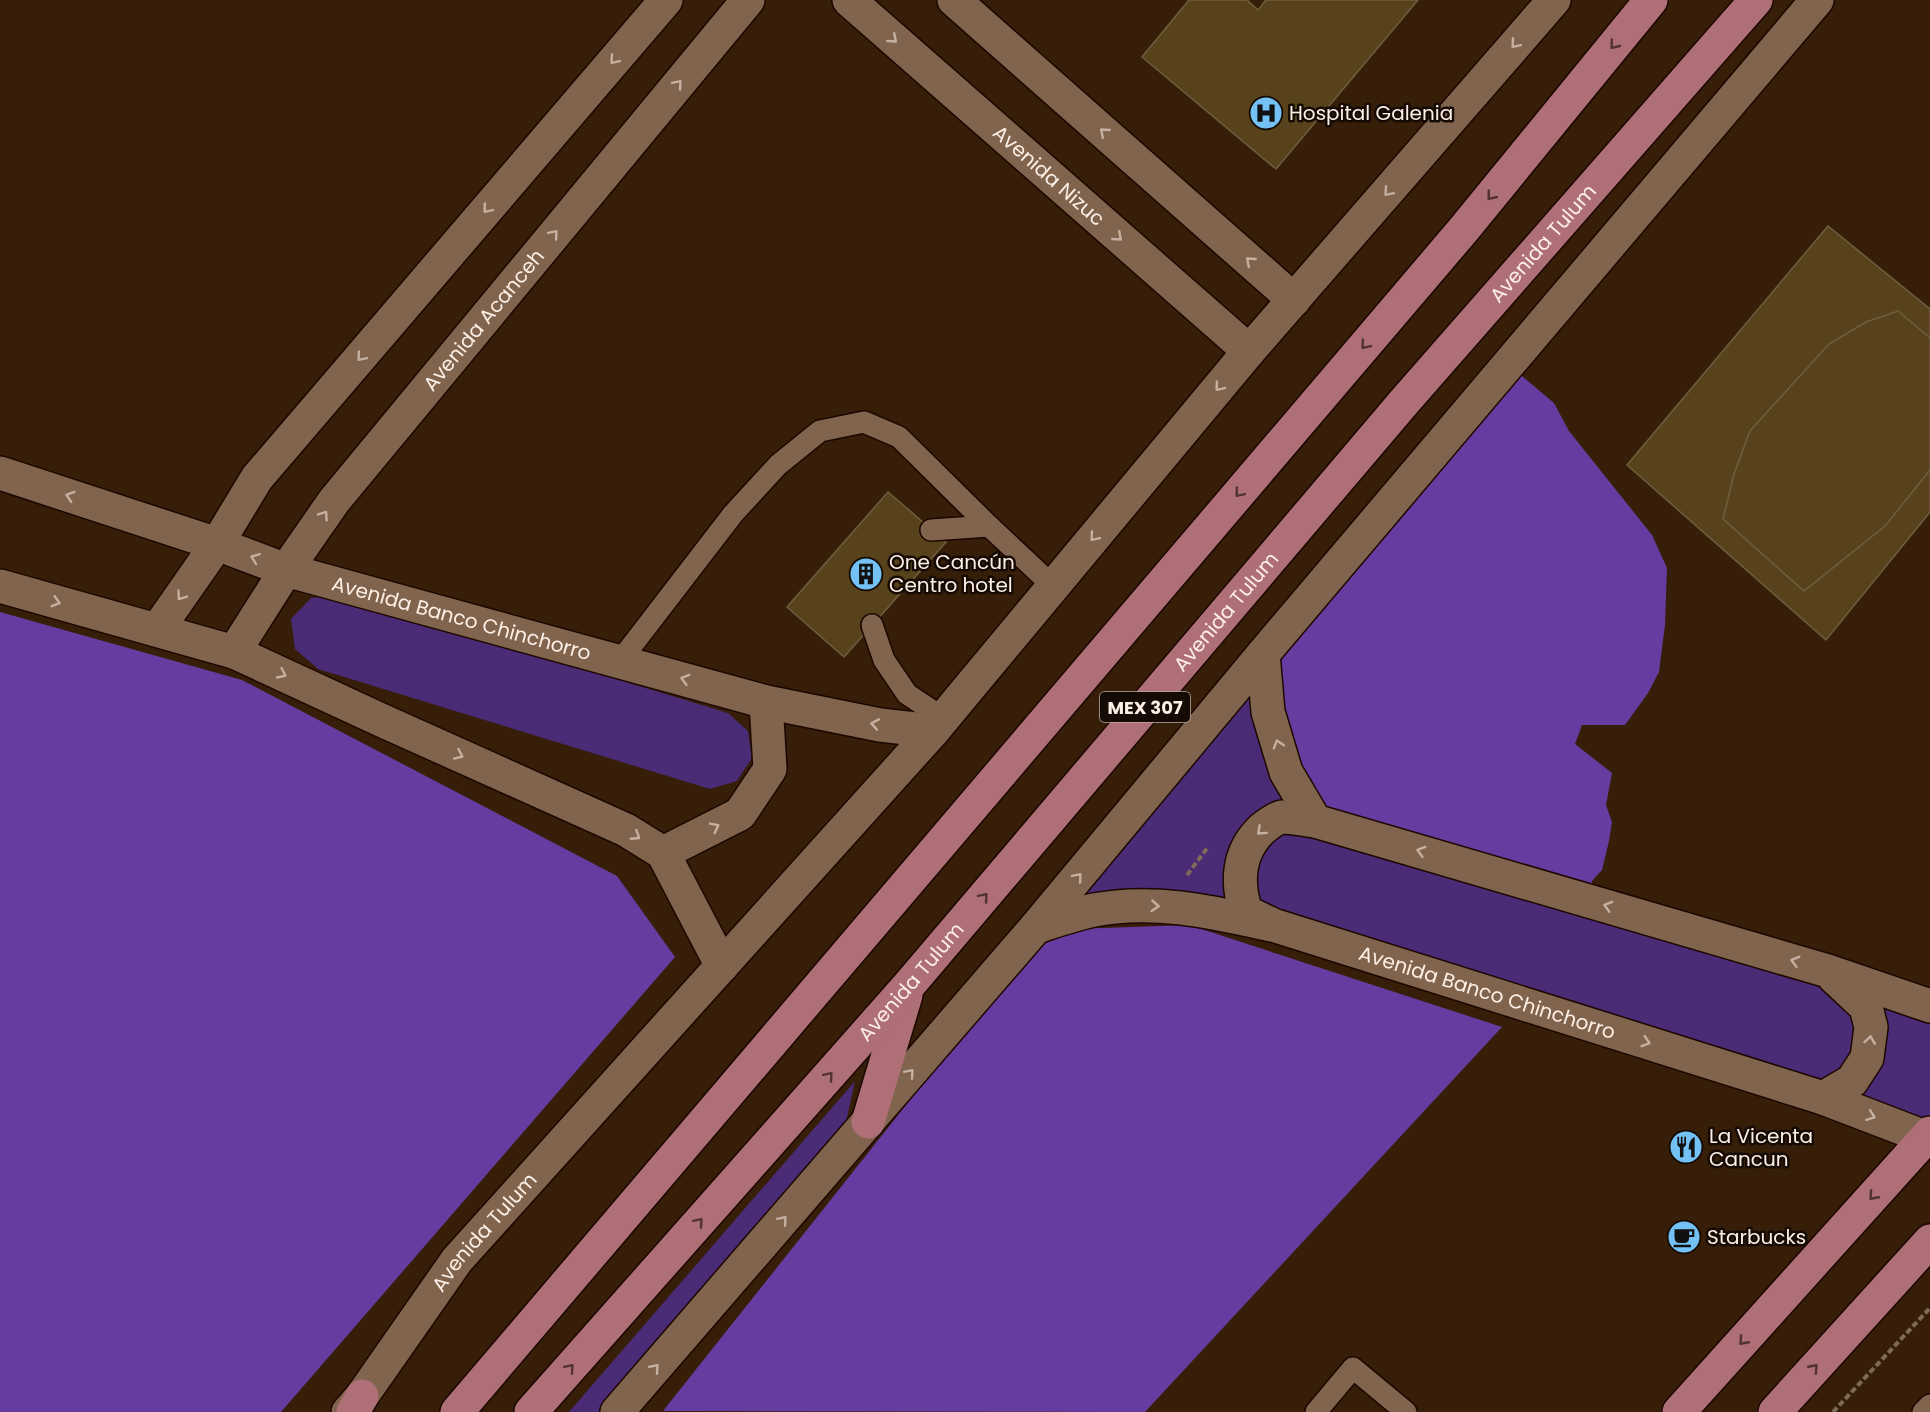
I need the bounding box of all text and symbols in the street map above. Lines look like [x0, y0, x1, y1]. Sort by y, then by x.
one-way arrow [886, 32, 897, 43]
one-way arrow [1511, 37, 1522, 48]
one-way arrow [1611, 38, 1622, 49]
one-way arrow [610, 53, 621, 64]
one-way arrow [671, 80, 682, 91]
hospital icon: Hospital Galenia [1248, 95, 1284, 131]
place label: Hospital Galenia [1289, 99, 1453, 127]
street label: Avenida Nizuc [987, 119, 1111, 232]
one-way arrow [1100, 128, 1111, 139]
street label: Avenida Tulum [1483, 178, 1603, 309]
one-way arrow [1384, 185, 1395, 195]
one-way arrow [1487, 189, 1498, 200]
one-way arrow [484, 202, 495, 213]
one-way arrow [547, 230, 558, 241]
one-way arrow [1111, 230, 1122, 241]
street label: Avenida Acanceh [417, 243, 551, 397]
one-way arrow [1246, 257, 1257, 268]
one-way arrow [1361, 338, 1372, 349]
one-way arrow [357, 350, 368, 361]
one-way arrow [1215, 380, 1226, 391]
one-way arrow [1235, 487, 1246, 498]
one-way arrow [65, 490, 76, 503]
one-way arrow [317, 511, 328, 522]
one-way arrow [1090, 530, 1101, 541]
street label: Avenida Tulum [1167, 546, 1285, 678]
place label: One Cancún Centro hotel [889, 548, 1015, 599]
one-way arrow [250, 553, 261, 566]
building icon: One Cancún Centro hotel [848, 556, 884, 592]
street label: Avenida Banco Chinchorro [329, 569, 594, 667]
one-way arrow [177, 590, 188, 601]
one-way arrow [50, 595, 61, 607]
one-way arrow [275, 666, 286, 678]
one-way arrow [680, 674, 691, 686]
road number: MEX 307 [1100, 692, 1190, 722]
one-way arrow [870, 718, 880, 731]
one-way arrow [1273, 740, 1285, 750]
one-way arrow [452, 748, 463, 760]
one-way arrow [709, 822, 720, 834]
one-way arrow [1258, 824, 1268, 835]
one-way arrow [629, 829, 640, 840]
one-way arrow [1416, 846, 1426, 858]
one-way arrow [1071, 873, 1082, 884]
one-way arrow [977, 893, 988, 904]
one-way arrow [1151, 899, 1160, 912]
one-way arrow [1603, 901, 1614, 913]
street label: Avenida Tulum [852, 916, 970, 1047]
street label: Avenida Banco Chinchorro [1355, 939, 1619, 1046]
one-way arrow [1790, 956, 1801, 968]
one-way arrow [1640, 1035, 1650, 1047]
one-way arrow [1863, 1035, 1875, 1045]
one-way arrow [903, 1069, 914, 1080]
one-way arrow [821, 1072, 832, 1083]
one-way arrow [1865, 1109, 1876, 1121]
place label: La Vicenta Cancun [1709, 1122, 1813, 1173]
restaurant icon: La Vicenta Cancun [1668, 1129, 1704, 1165]
street label: Avenida Tulum [425, 1166, 543, 1297]
one-way arrow [1869, 1189, 1880, 1200]
one-way arrow [776, 1216, 787, 1227]
one-way arrow [692, 1218, 703, 1229]
cafe icon: Starbucks [1666, 1219, 1702, 1255]
place label: Starbucks [1707, 1223, 1806, 1251]
one-way arrow [1739, 1334, 1750, 1344]
one-way arrow [563, 1364, 574, 1375]
one-way arrow [648, 1364, 659, 1375]
one-way arrow [1807, 1364, 1818, 1375]

